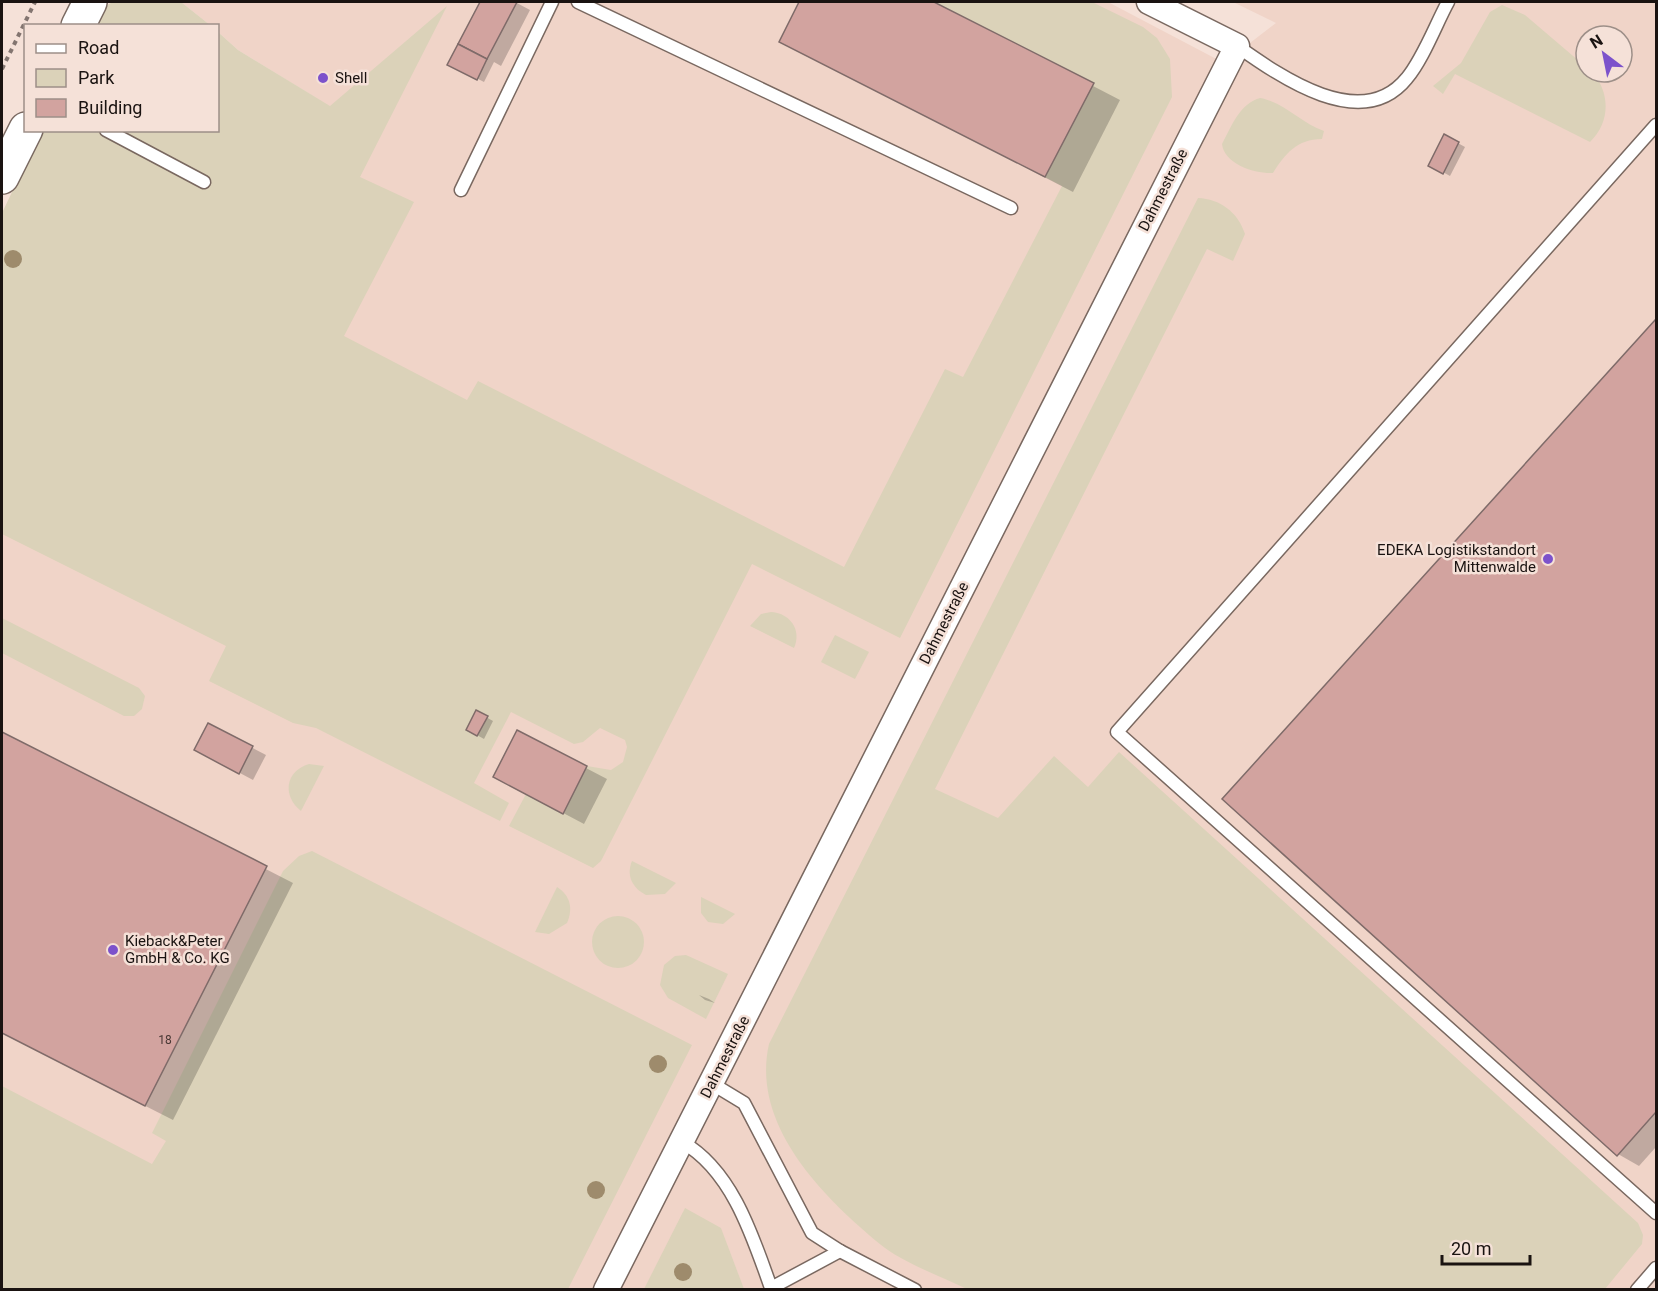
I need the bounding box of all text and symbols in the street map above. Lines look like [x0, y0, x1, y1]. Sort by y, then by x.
legend [24, 24, 219, 132]
north arrow [1574, 24, 1634, 84]
text: N [1586, 31, 1606, 53]
text: Road [78, 37, 119, 58]
text: Park [78, 67, 115, 88]
place label: Shell [335, 69, 367, 87]
marker: Shell [316, 71, 330, 85]
text: Building [78, 97, 142, 118]
street label: Dahmestraße [1135, 146, 1191, 234]
place label: EDEKA Logistikstandort Mittenwalde [1377, 541, 1536, 576]
marker: EDEKA Logistikstandort Mittenwalde [1541, 552, 1555, 566]
street label: Dahmestraße [916, 579, 972, 667]
place label: Kieback&Peter GmbH & Co. KG [125, 932, 230, 967]
marker: Kieback&Peter GmbH & Co. KG [106, 943, 120, 957]
street label: Dahmestraße [697, 1013, 753, 1101]
house number: 18 [158, 1033, 172, 1047]
scale bar [1442, 1228, 1530, 1266]
text: 20 m [1451, 1238, 1491, 1259]

